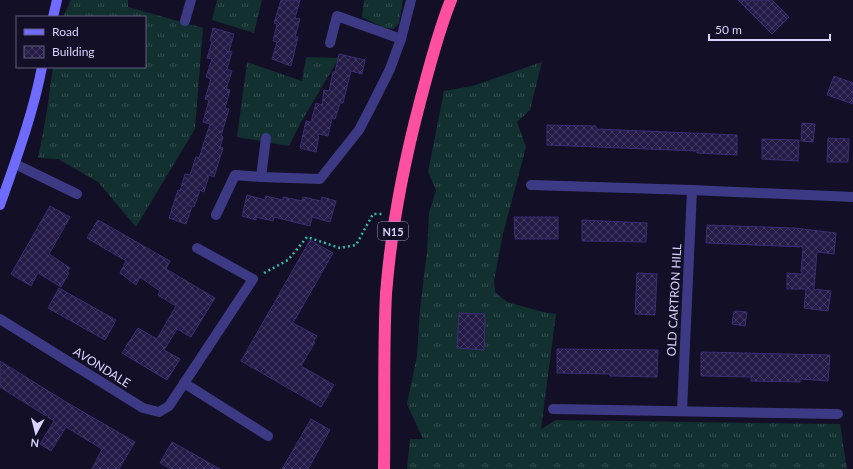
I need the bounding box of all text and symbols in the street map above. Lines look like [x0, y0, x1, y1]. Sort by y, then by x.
legend [16, 16, 146, 68]
scale bar [709, 16, 830, 42]
text: 50 m [715, 22, 742, 37]
text: Road [52, 24, 79, 39]
text: Building [52, 44, 95, 59]
road number: N15 [378, 222, 408, 240]
street label: OLD CARTRON HILL [664, 243, 684, 357]
street label: AVONDALE [71, 344, 133, 390]
north arrow [16, 413, 56, 453]
text: N [30, 436, 40, 450]

